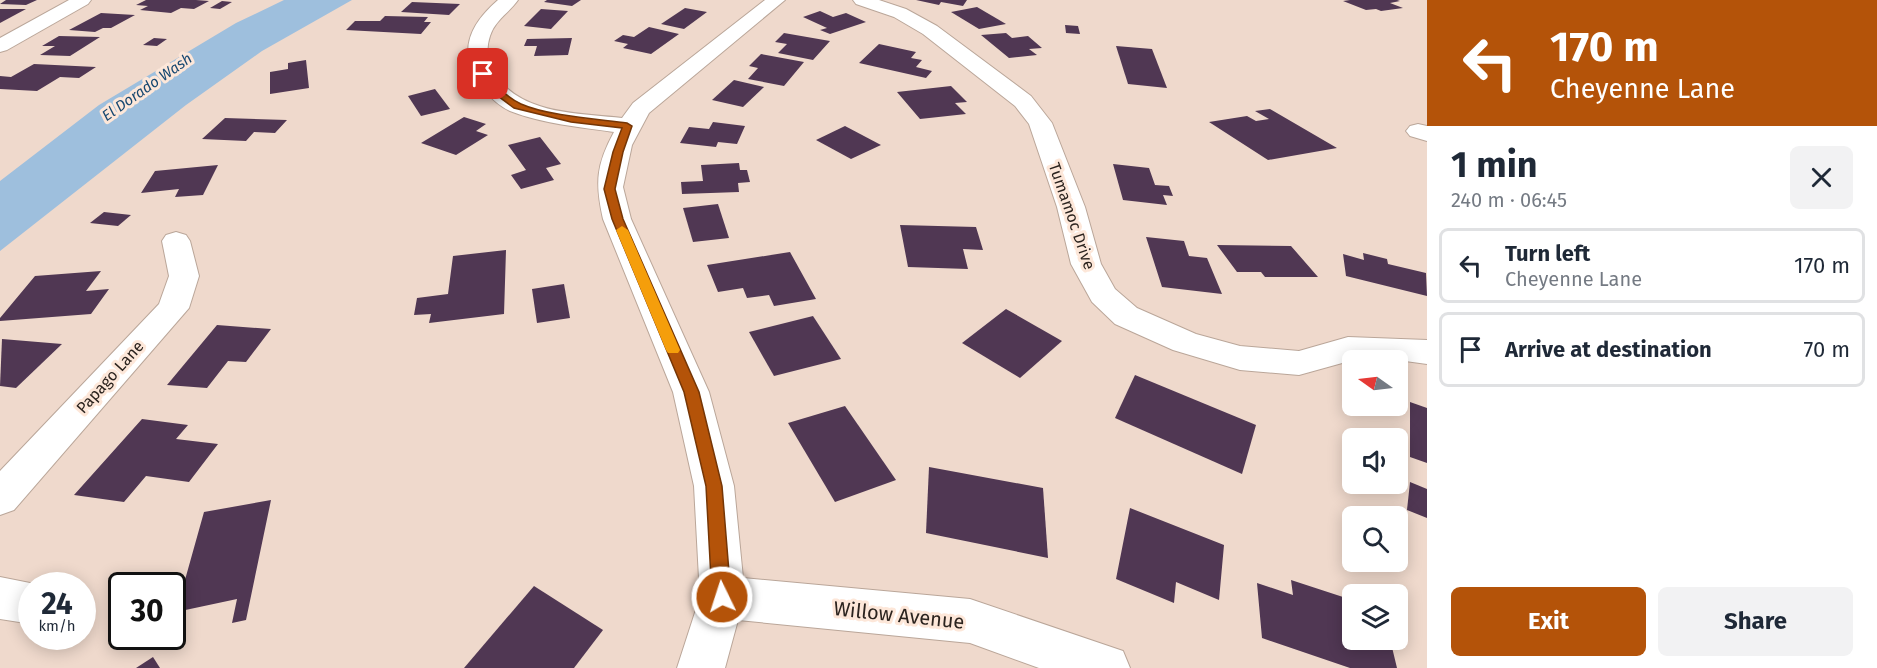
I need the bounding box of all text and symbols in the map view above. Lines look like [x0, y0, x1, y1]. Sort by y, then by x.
text: 170 m [1550, 22, 1659, 72]
icon: left [1451, 24, 1529, 102]
pin [457, 48, 508, 99]
water label: El Dorado Wash [99, 49, 195, 125]
icon: arrive [466, 57, 499, 90]
text: Cheyenne Lane [1550, 73, 1735, 105]
text: 1 min [1451, 143, 1538, 187]
button: close [1790, 146, 1853, 209]
street label: Tumamoc Drive [1045, 160, 1099, 272]
text: 240 m · 06:45 [1451, 188, 1567, 212]
text: Turn left [1505, 240, 1590, 267]
icon: left [1454, 249, 1487, 282]
text: 170 m [1794, 252, 1850, 279]
text: Cheyenne Lane [1505, 267, 1642, 291]
icon: arrive [1454, 333, 1487, 366]
text: Arrive at destination [1505, 336, 1712, 363]
text: 70 m [1804, 336, 1850, 363]
street label: Papago Lane [72, 337, 148, 417]
north arrow [1342, 350, 1408, 416]
map controls [1342, 350, 1408, 650]
button: sound [1342, 428, 1408, 494]
button: search [1342, 506, 1408, 572]
position arrow [690, 565, 754, 629]
speed limit sign: 30 [108, 572, 186, 650]
button: layers [1342, 584, 1408, 650]
text: 24 [41, 586, 73, 622]
button: Exit [1451, 587, 1646, 656]
button: Share [1658, 587, 1853, 656]
street label: Willow Avenue [832, 596, 966, 634]
text: km/h [38, 617, 76, 635]

